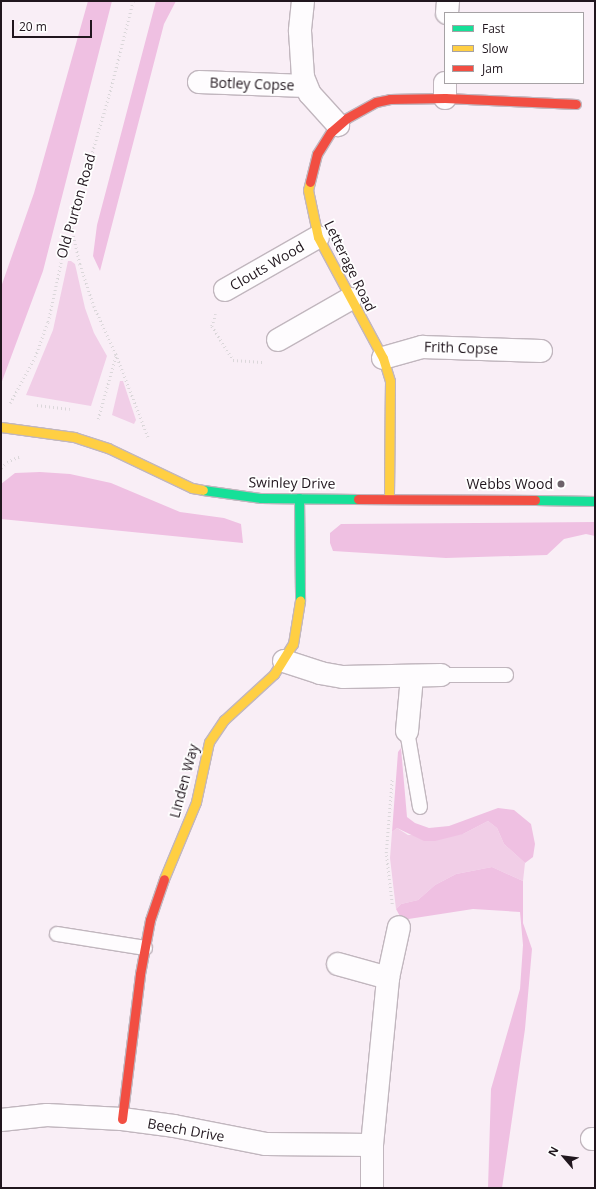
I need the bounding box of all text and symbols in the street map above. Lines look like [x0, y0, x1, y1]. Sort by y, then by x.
scale bar [14, 12, 94, 38]
legend [444, 12, 584, 84]
text: 20 m [19, 18, 47, 35]
text: Fast [482, 20, 505, 37]
text: Slow [482, 40, 508, 57]
text: Jam [482, 60, 503, 77]
street label: Botley Copse [209, 74, 295, 94]
street label: Old Purton Road [53, 152, 99, 260]
street label: Letterage Road [321, 218, 379, 314]
street label: Clouts Wood [227, 238, 307, 294]
street label: Frith Copse [424, 338, 498, 358]
street label: Swinley Drive [248, 474, 336, 492]
place label: Webbs Wood [466, 476, 553, 492]
marker: Webbs Wood [556, 479, 566, 489]
street label: Linden Way [166, 742, 202, 820]
street label: Beech Drive [146, 1115, 226, 1145]
north arrow [544, 1137, 584, 1177]
text: N [544, 1144, 562, 1159]

